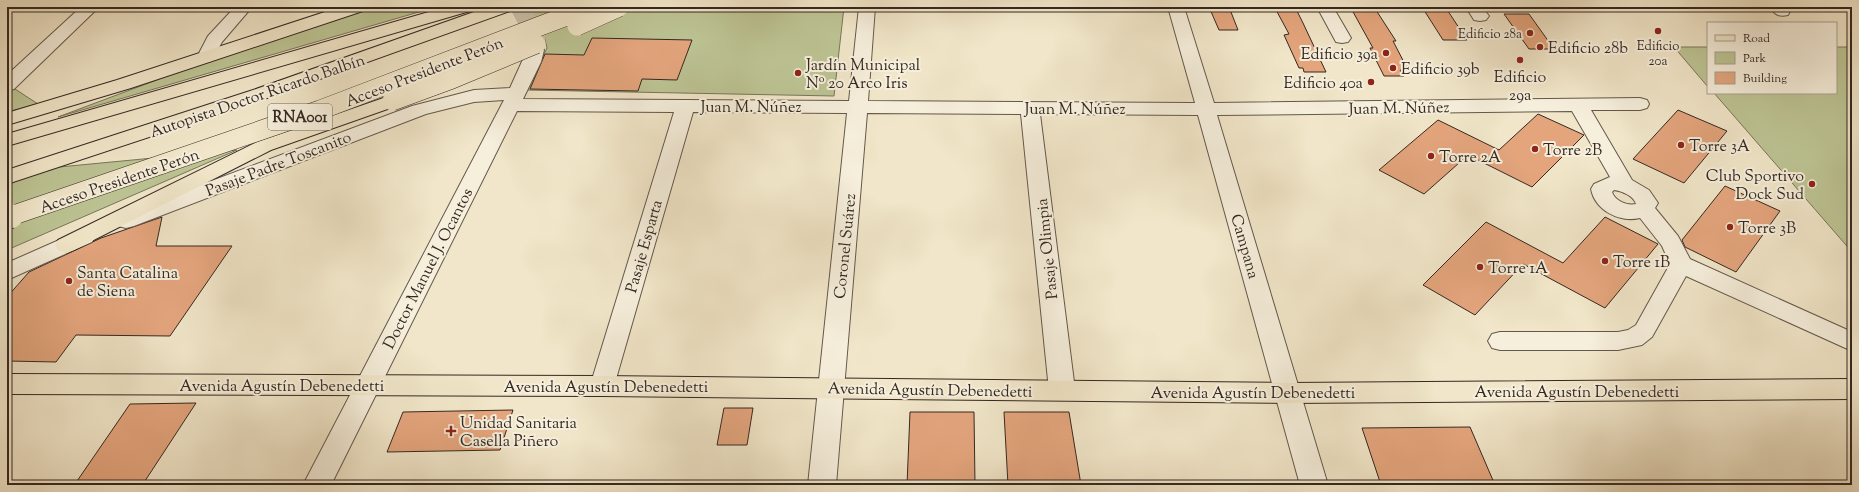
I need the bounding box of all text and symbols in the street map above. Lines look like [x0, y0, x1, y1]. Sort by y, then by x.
legend [1707, 22, 1837, 94]
place label: Edificio 28a [1458, 26, 1522, 44]
marker: Edificio 20a [1653, 26, 1663, 36]
marker: Edificio 28a [1525, 28, 1535, 38]
text: Road [1743, 30, 1770, 48]
street label: Acceso Presidente Perón [343, 32, 508, 114]
place label: Edificio 28b [1548, 38, 1628, 61]
place label: Edificio 20a [1637, 38, 1679, 71]
marker: Edificio 28b [1535, 42, 1545, 52]
place label: Edificio 39a [1301, 44, 1379, 67]
marker: Edificio 39a [1381, 48, 1391, 58]
street label: Autopista Doctor Ricardo Balbín [147, 50, 369, 145]
text: Park [1743, 50, 1766, 68]
place label: Jardín Municipal Nº 20 Arco Iris [805, 55, 921, 96]
marker: Edificio 29a [1515, 55, 1525, 65]
place label: Edificio 39b [1401, 59, 1480, 82]
marker: Edificio 39b [1388, 63, 1398, 73]
place label: Edificio 29a [1494, 67, 1546, 108]
marker: Jardín Municipal Nº 20 Arco Iris [793, 68, 803, 78]
text: Building [1743, 70, 1787, 88]
place label: Edificio 40a [1283, 73, 1364, 96]
marker: Edificio 40a [1366, 77, 1376, 87]
street label: Juan M. Núñez [700, 97, 801, 120]
street label: Juan M. Núñez [1347, 97, 1450, 122]
street label: Juan M. Núñez [1024, 99, 1125, 122]
road number: RNA001 [268, 104, 332, 130]
street label: Pasaje Padre Toscanito [203, 127, 355, 204]
place label: Torre 3A [1689, 136, 1750, 159]
place label: Torre 2B [1543, 140, 1602, 163]
marker: Torre 3A [1676, 140, 1686, 150]
street label: Acceso Presidente Perón [37, 144, 203, 221]
marker: Torre 2B [1530, 144, 1540, 154]
place label: Torre 2A [1439, 147, 1501, 170]
marker: Torre 2A [1426, 151, 1436, 161]
place label: Club Sportivo Dock Sud [1706, 166, 1804, 207]
marker: Club Sportivo Dock Sud [1807, 179, 1817, 189]
street label: Doctor Manuel J. Ocantos [379, 185, 480, 354]
street label: Coronel Suárez [830, 192, 863, 300]
street label: Pasaje Olimpia [1032, 196, 1065, 300]
street label: Pasaje Esparta [621, 197, 670, 296]
street label: Campana [1223, 212, 1264, 282]
place label: Torre 3B [1738, 218, 1796, 241]
marker: Torre 3B [1725, 222, 1735, 232]
place label: Torre 1B [1613, 252, 1670, 275]
marker: Torre 1B [1600, 256, 1610, 266]
place label: Torre 1A [1488, 258, 1548, 281]
marker: Torre 1A [1475, 262, 1485, 272]
place label: Santa Catalina de Siena [77, 263, 179, 304]
marker: Santa Catalina de Siena [64, 276, 74, 286]
street label: Avenida Agustín Debenedetti [180, 376, 385, 399]
street label: Avenida Agustín Debenedetti [504, 377, 709, 400]
street label: Avenida Agustín Debenedetti [827, 378, 1033, 405]
street label: Avenida Agustín Debenedetti [1475, 382, 1680, 405]
street label: Avenida Agustín Debenedetti [1151, 383, 1356, 406]
place label: Unidad Sanitaria Casella Piñero [460, 413, 578, 454]
marker: Unidad Sanitaria Casella Piñero [445, 425, 457, 437]

